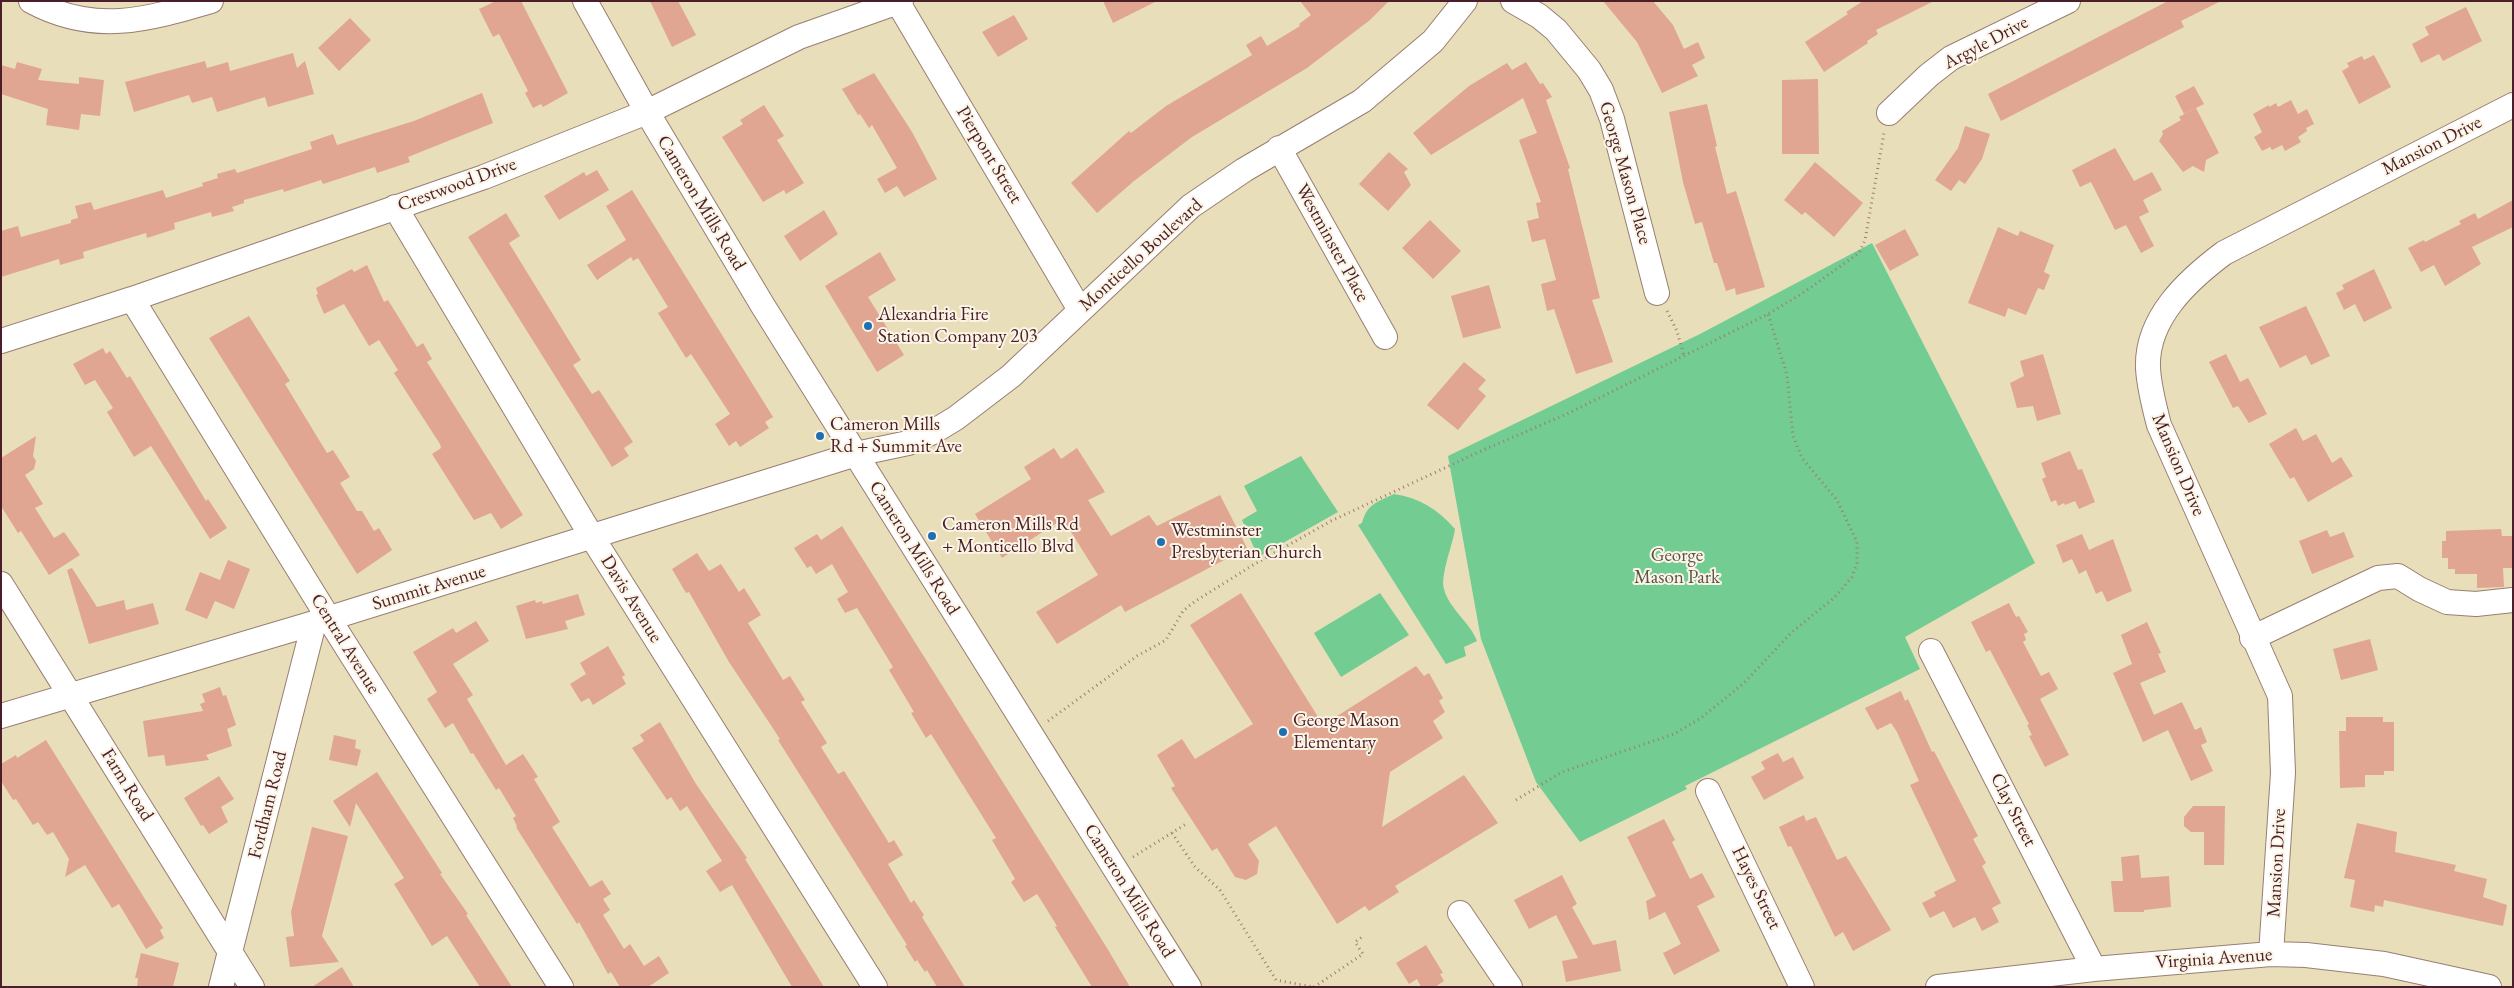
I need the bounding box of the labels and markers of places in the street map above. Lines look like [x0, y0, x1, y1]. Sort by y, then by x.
place label: Alexandria Fire Station Company 203 [878, 304, 1038, 348]
marker: Alexandria Fire Station Company 203 [862, 320, 874, 332]
place label: Cameron Mills Rd + Summit Ave [830, 414, 962, 458]
marker: Cameron Mills Rd + Summit Ave [814, 430, 826, 442]
place label: Cameron Mills Rd + Monticello Blvd [942, 514, 1079, 558]
place label: Westminster Presbyterian Church [1171, 520, 1322, 564]
marker: Cameron Mills Rd + Monticello Blvd [926, 530, 938, 542]
marker: Westminster Presbyterian Church [1155, 536, 1167, 548]
place label: George Mason Elementary [1293, 710, 1399, 754]
marker: George Mason Elementary [1277, 726, 1289, 738]

